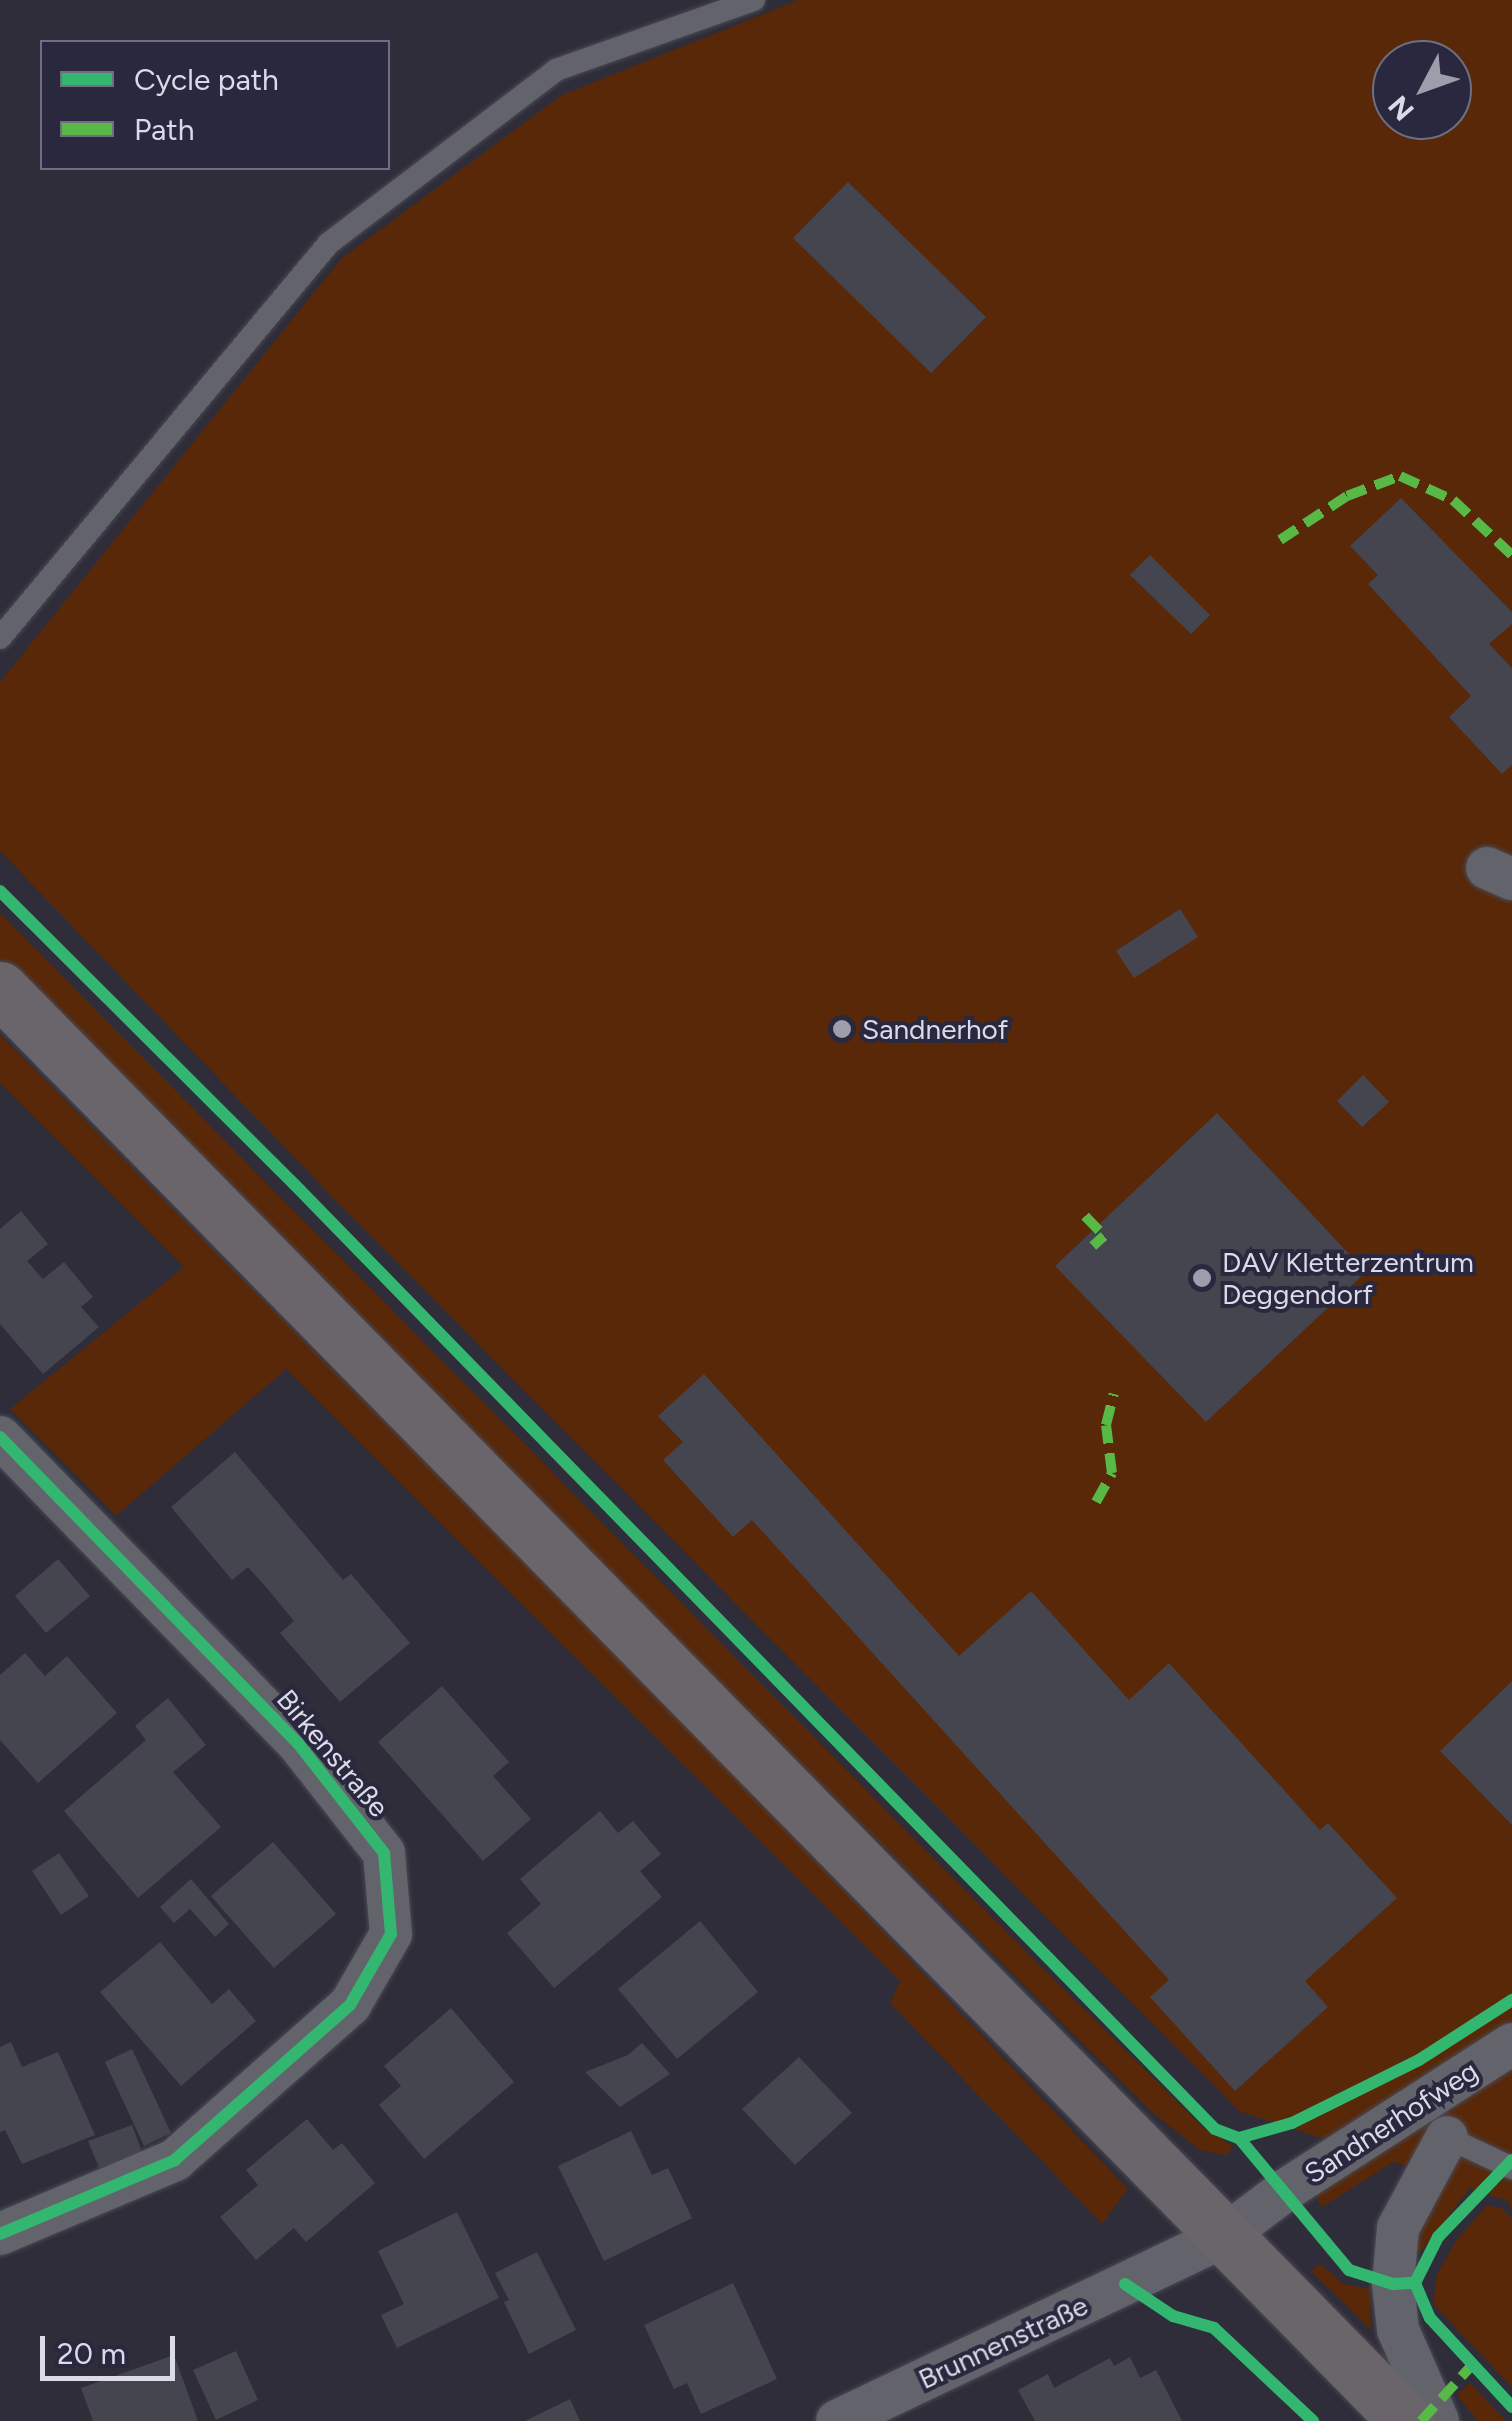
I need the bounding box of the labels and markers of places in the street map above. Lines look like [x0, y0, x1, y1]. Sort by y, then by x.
place label: Sandnerhof [862, 1012, 1008, 1046]
marker: Sandnerhof [831, 1018, 853, 1040]
place label: DAV Kletterzentrum Deggendorf [1222, 1245, 1474, 1311]
marker: DAV Kletterzentrum Deggendorf [1191, 1267, 1213, 1289]

